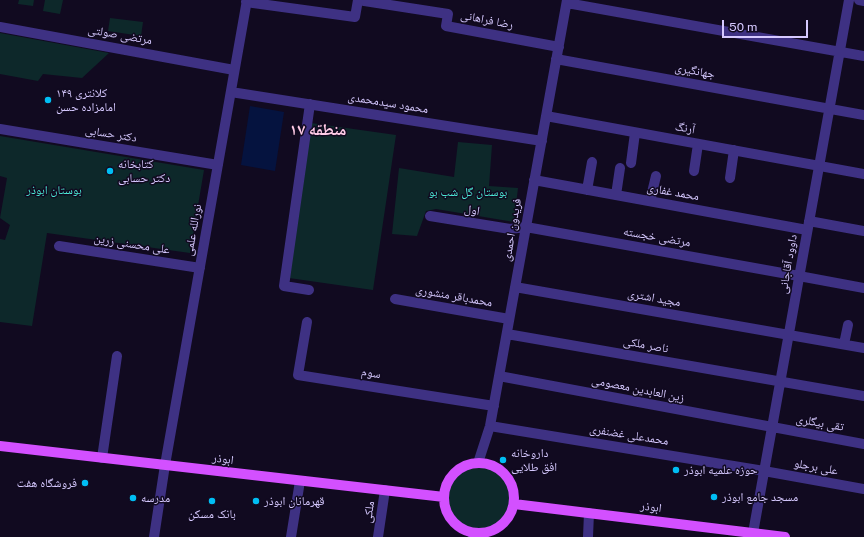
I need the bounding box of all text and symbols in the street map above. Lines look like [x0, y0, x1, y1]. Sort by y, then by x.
street label: رضا فراهانی [459, 8, 515, 32]
scale bar [724, 12, 810, 38]
text: 50 m [729, 20, 757, 34]
street label: مرتضی صولتی [87, 22, 153, 48]
street label: جهانگیری [674, 60, 716, 82]
place label: کلانتری ۱۴۹ امامزاده حسن [56, 86, 116, 114]
street label: محمود سیدمحمدی [347, 90, 429, 116]
marker: کلانتری ۱۴۹ امامزاده حسن [43, 95, 53, 105]
street label: آرنگ [674, 119, 696, 137]
district label: منطقه ۱۷ [290, 120, 346, 140]
street label: دکتر حسابی [84, 123, 138, 145]
place label: کتابخانه دکتر حسابی [118, 157, 170, 185]
marker: کتابخانه دکتر حسابی [105, 166, 115, 176]
street label: محمد غفاری [646, 180, 700, 204]
park label: بوستان ابوذر [26, 183, 82, 197]
park label: بوستان گل شب بو [429, 185, 507, 199]
street label: فریدون احمدی [499, 197, 525, 263]
street label: اول [463, 202, 481, 218]
street label: نورالله علمی [181, 203, 205, 257]
street label: مرتضی خجسته [622, 224, 692, 250]
street label: علی محسنی زرین [93, 231, 171, 257]
street label: داوود آقاجانی [776, 233, 800, 295]
street label: محمدباقر منشوری [414, 282, 494, 310]
street label: مجید اشتری [626, 286, 682, 310]
street label: ناصر ملکی [622, 334, 670, 356]
street label: سوم [360, 364, 382, 382]
street label: زین العابدین معصومی [590, 373, 686, 405]
street label: تقی بیگلری [795, 412, 845, 434]
street label: محمدعلی غضنفری [588, 422, 670, 448]
place label: داروخانه افق طلایی [511, 446, 557, 474]
street label: ابوذر [212, 451, 234, 467]
marker: داروخانه افق طلایی [498, 455, 508, 465]
street label: علی برجلو [793, 456, 839, 478]
place label: حوزه علمیه ابوذر [684, 463, 758, 477]
marker: حوزه علمیه ابوذر [671, 465, 681, 475]
place label: فروشگاه هفت [17, 476, 77, 490]
marker: فروشگاه هفت [80, 478, 90, 488]
place label: مسجد جامع ابوذر [722, 490, 798, 504]
place label: مدرسه [141, 491, 170, 505]
marker: مسجد جامع ابوذر [709, 492, 719, 502]
marker: مدرسه [128, 493, 138, 503]
place label: قهرمانان ابوذر [264, 494, 325, 508]
marker: بانک مسکن [207, 496, 217, 506]
marker: قهرمانان ابوذر [251, 496, 261, 506]
street label: ابوذر [640, 499, 662, 515]
street label: ملکی [360, 500, 378, 524]
place label: بانک مسکن [188, 507, 236, 521]

